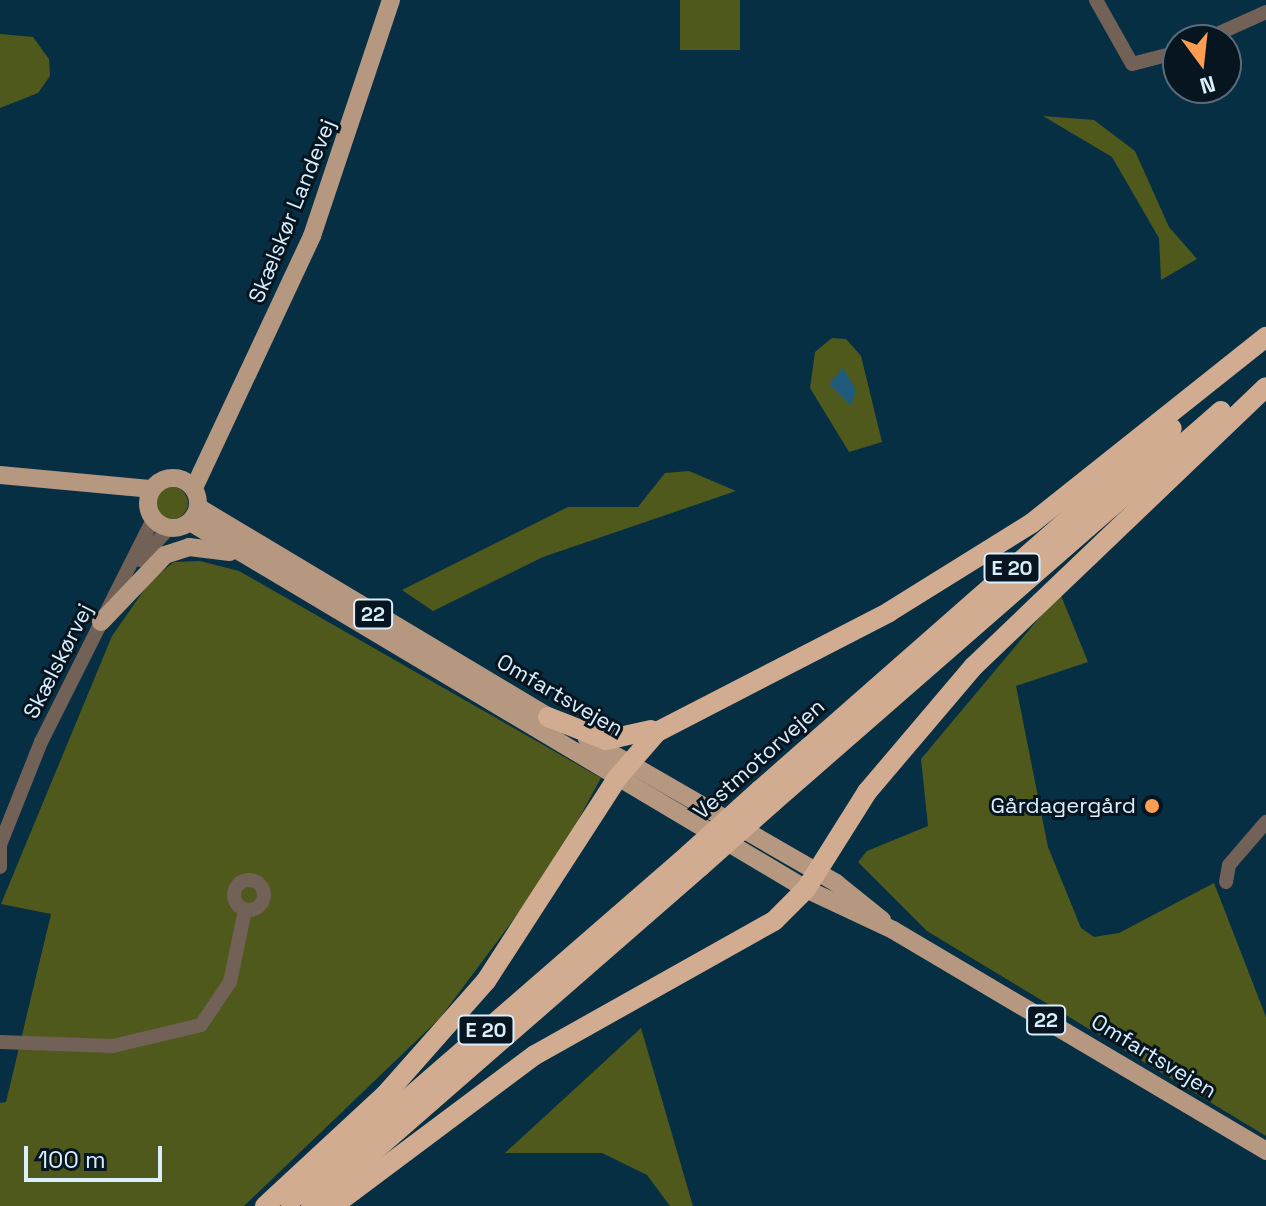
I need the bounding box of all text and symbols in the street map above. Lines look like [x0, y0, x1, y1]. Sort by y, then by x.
north arrow [1162, 24, 1242, 104]
text: N [1197, 70, 1218, 101]
street label: Skælskør Landevej [243, 115, 341, 307]
road number: E 20 [982, 552, 1042, 584]
road number: 22 [353, 598, 393, 630]
street label: Skælskørvej [18, 599, 98, 723]
street label: Omfartsvejen [492, 648, 628, 742]
street label: Vestmotorvejen [688, 693, 830, 825]
place label: Gårdagergård [991, 793, 1136, 819]
marker: Gårdagergård [1143, 797, 1161, 815]
road number: 22 [1026, 1004, 1066, 1036]
street label: Omfartsvejen [1087, 1008, 1221, 1104]
road number: E 20 [456, 1014, 516, 1046]
scale bar [28, 1130, 166, 1180]
text: 100 m [38, 1144, 106, 1175]

